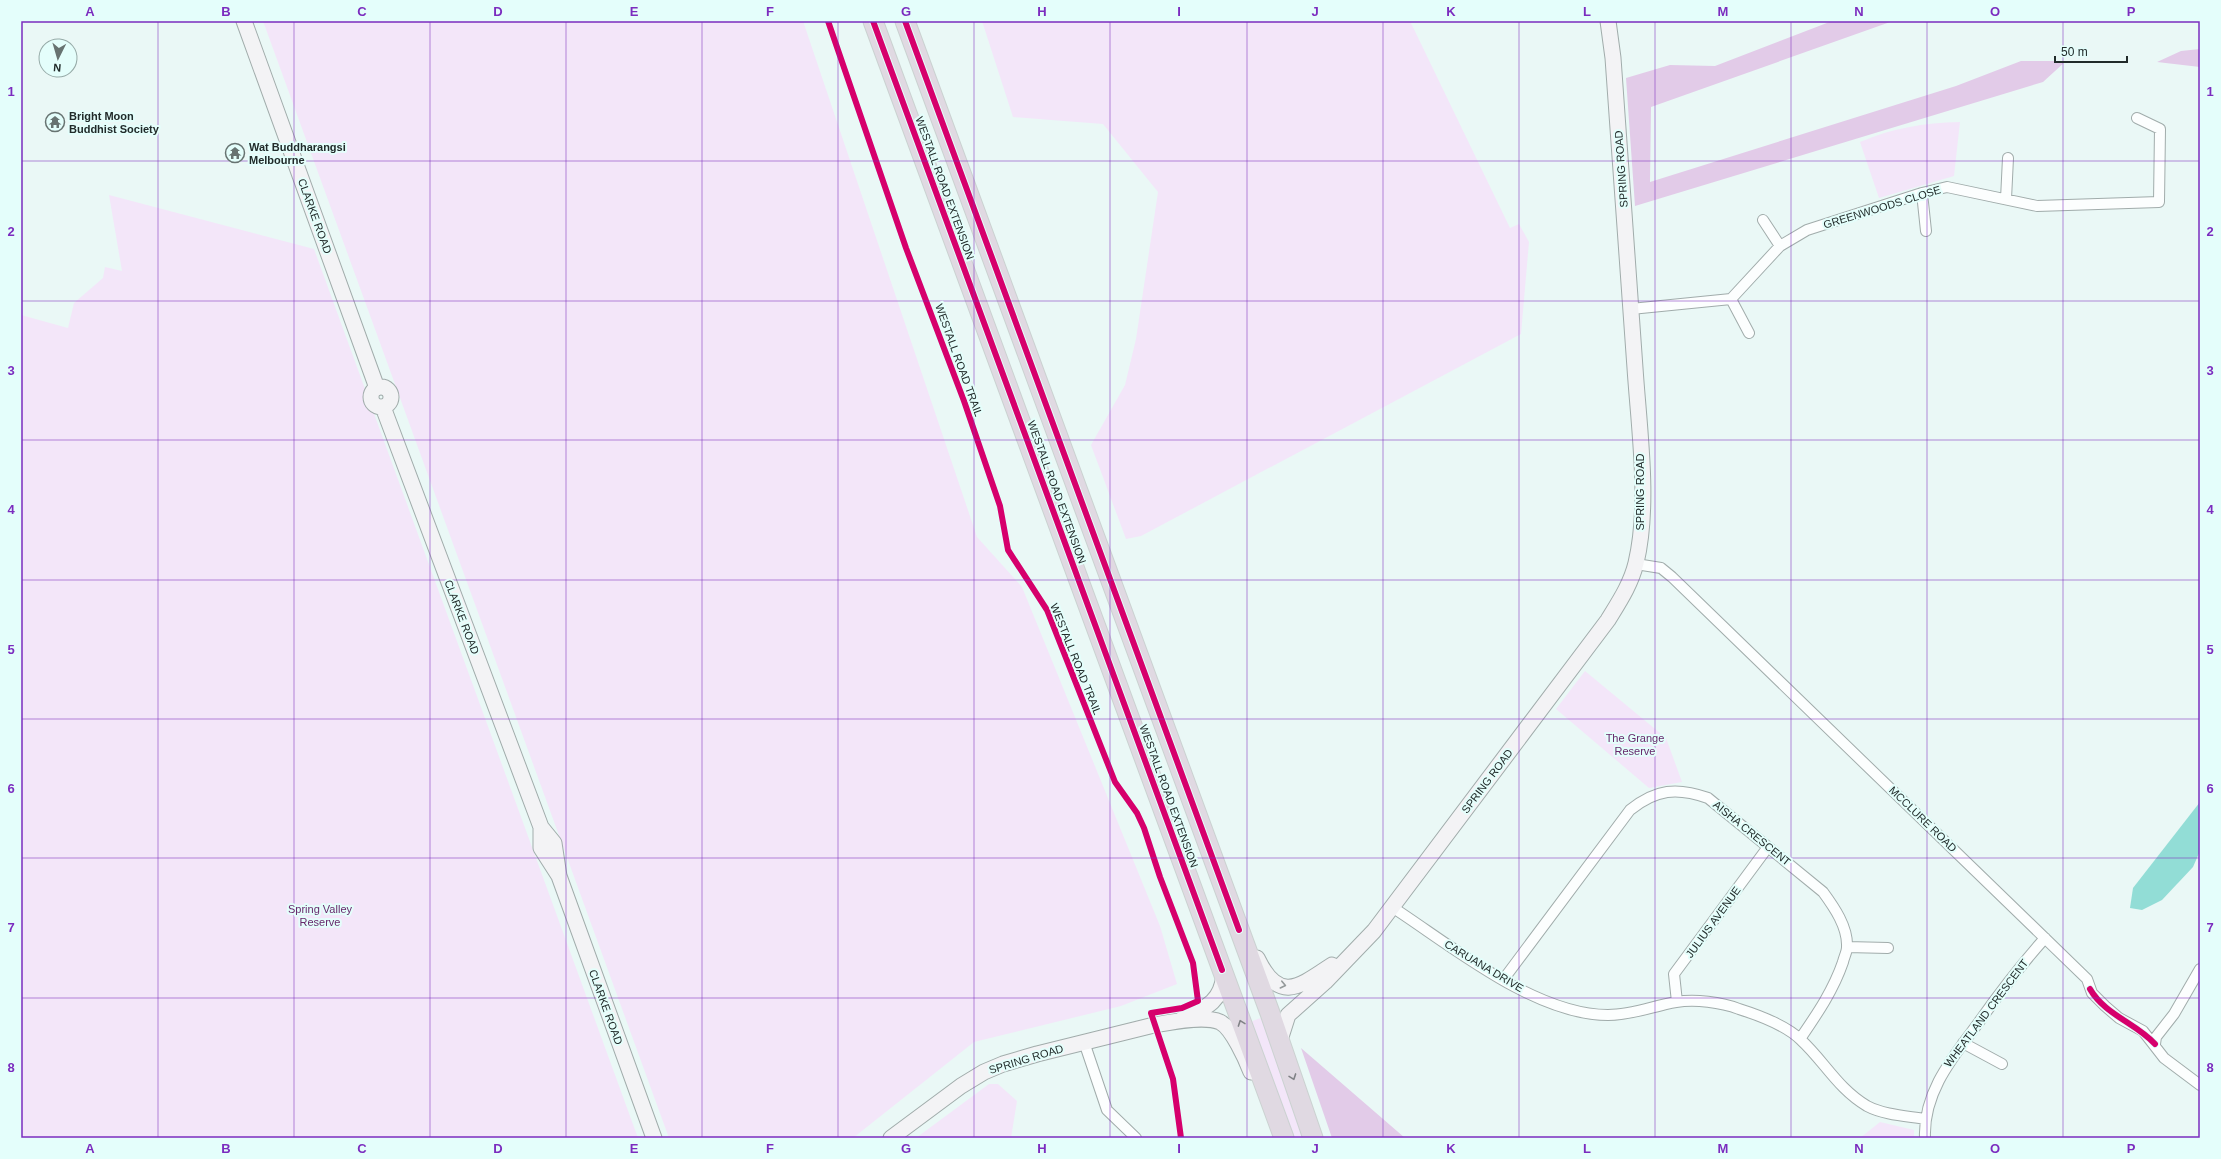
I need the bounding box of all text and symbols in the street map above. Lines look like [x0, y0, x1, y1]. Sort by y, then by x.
text: A [85, 4, 95, 19]
text: B [221, 4, 231, 19]
text: C [357, 4, 367, 19]
text: D [493, 4, 503, 19]
text: E [630, 4, 639, 19]
text: F [766, 4, 774, 19]
text: G [901, 4, 911, 19]
text: H [1037, 4, 1047, 19]
text: I [1177, 4, 1181, 19]
text: J [1311, 4, 1319, 19]
text: K [1446, 4, 1456, 19]
text: L [1583, 4, 1591, 19]
text: M [1718, 4, 1728, 19]
text: N [1854, 4, 1864, 19]
text: O [1990, 4, 2000, 19]
text: P [2127, 4, 2136, 19]
north arrow [38, 38, 78, 78]
scale bar [2055, 38, 2127, 64]
text: 50 m [2061, 45, 2088, 59]
text: N [53, 62, 62, 74]
text: 1 [7, 84, 15, 99]
text: 1 [2206, 84, 2214, 99]
place label: Bright Moon Buddhist Society [69, 110, 160, 135]
temple icon: Bright Moon Buddhist Society [44, 111, 66, 133]
street label: WESTALL ROAD EXTENSION [913, 115, 977, 261]
street label: SPRING ROAD [1612, 130, 1630, 208]
place label: Wat Buddharangsi Melbourne [249, 141, 346, 166]
temple icon: Wat Buddharangsi Melbourne [224, 142, 246, 164]
street label: CLARKE ROAD [296, 177, 334, 255]
street label: GREENWOODS CLOSE [1822, 183, 1942, 231]
text: 2 [7, 224, 15, 239]
text: 2 [2206, 224, 2214, 239]
street label: WESTALL ROAD TRAIL [933, 302, 985, 418]
text: 3 [7, 363, 15, 378]
text: 3 [2206, 363, 2214, 378]
street label: WESTALL ROAD EXTENSION [1025, 419, 1089, 565]
street label: SPRING ROAD [1634, 453, 1646, 531]
text: 4 [7, 502, 15, 517]
text: 4 [2206, 502, 2214, 517]
street label: CLARKE ROAD [442, 578, 482, 656]
street label: WESTALL ROAD TRAIL [1048, 602, 1104, 716]
text: 5 [7, 642, 15, 657]
text: 5 [2206, 642, 2214, 657]
street label: WESTALL ROAD EXTENSION [1137, 723, 1201, 869]
park label: The Grange Reserve [1606, 732, 1664, 757]
street label: SPRING ROAD [1459, 747, 1515, 815]
text: 6 [7, 781, 15, 796]
text: 6 [2206, 781, 2214, 796]
street label: MCCLURE ROAD [1887, 784, 1959, 854]
street label: AISHA CRESCENT [1711, 798, 1793, 868]
street label: JULIUS AVENUE [1683, 884, 1743, 960]
park label: Spring Valley Reserve [288, 903, 352, 928]
text: 7 [7, 920, 15, 935]
text: 7 [2206, 920, 2214, 935]
street label: CARUANA DRIVE [1442, 938, 1526, 994]
street label: WHEATLAND CRESCENT [1942, 957, 2031, 1069]
street label: CLARKE ROAD [587, 968, 625, 1046]
one-way arrow [1279, 981, 1286, 989]
one-way arrow [1238, 1019, 1246, 1026]
street label: SPRING ROAD [987, 1042, 1065, 1076]
text: 8 [7, 1060, 15, 1075]
text: 8 [2206, 1060, 2214, 1075]
one-way arrow [1289, 1074, 1297, 1081]
text: A [85, 1141, 95, 1156]
text: B [221, 1141, 231, 1156]
text: C [357, 1141, 367, 1156]
text: D [493, 1141, 503, 1156]
text: E [630, 1141, 639, 1156]
text: F [766, 1141, 774, 1156]
text: G [901, 1141, 911, 1156]
text: H [1037, 1141, 1047, 1156]
text: I [1177, 1141, 1181, 1156]
text: J [1311, 1141, 1319, 1156]
text: K [1446, 1141, 1456, 1156]
text: L [1583, 1141, 1591, 1156]
text: M [1718, 1141, 1728, 1156]
text: N [1854, 1141, 1864, 1156]
text: O [1990, 1141, 2000, 1156]
text: P [2127, 1141, 2136, 1156]

